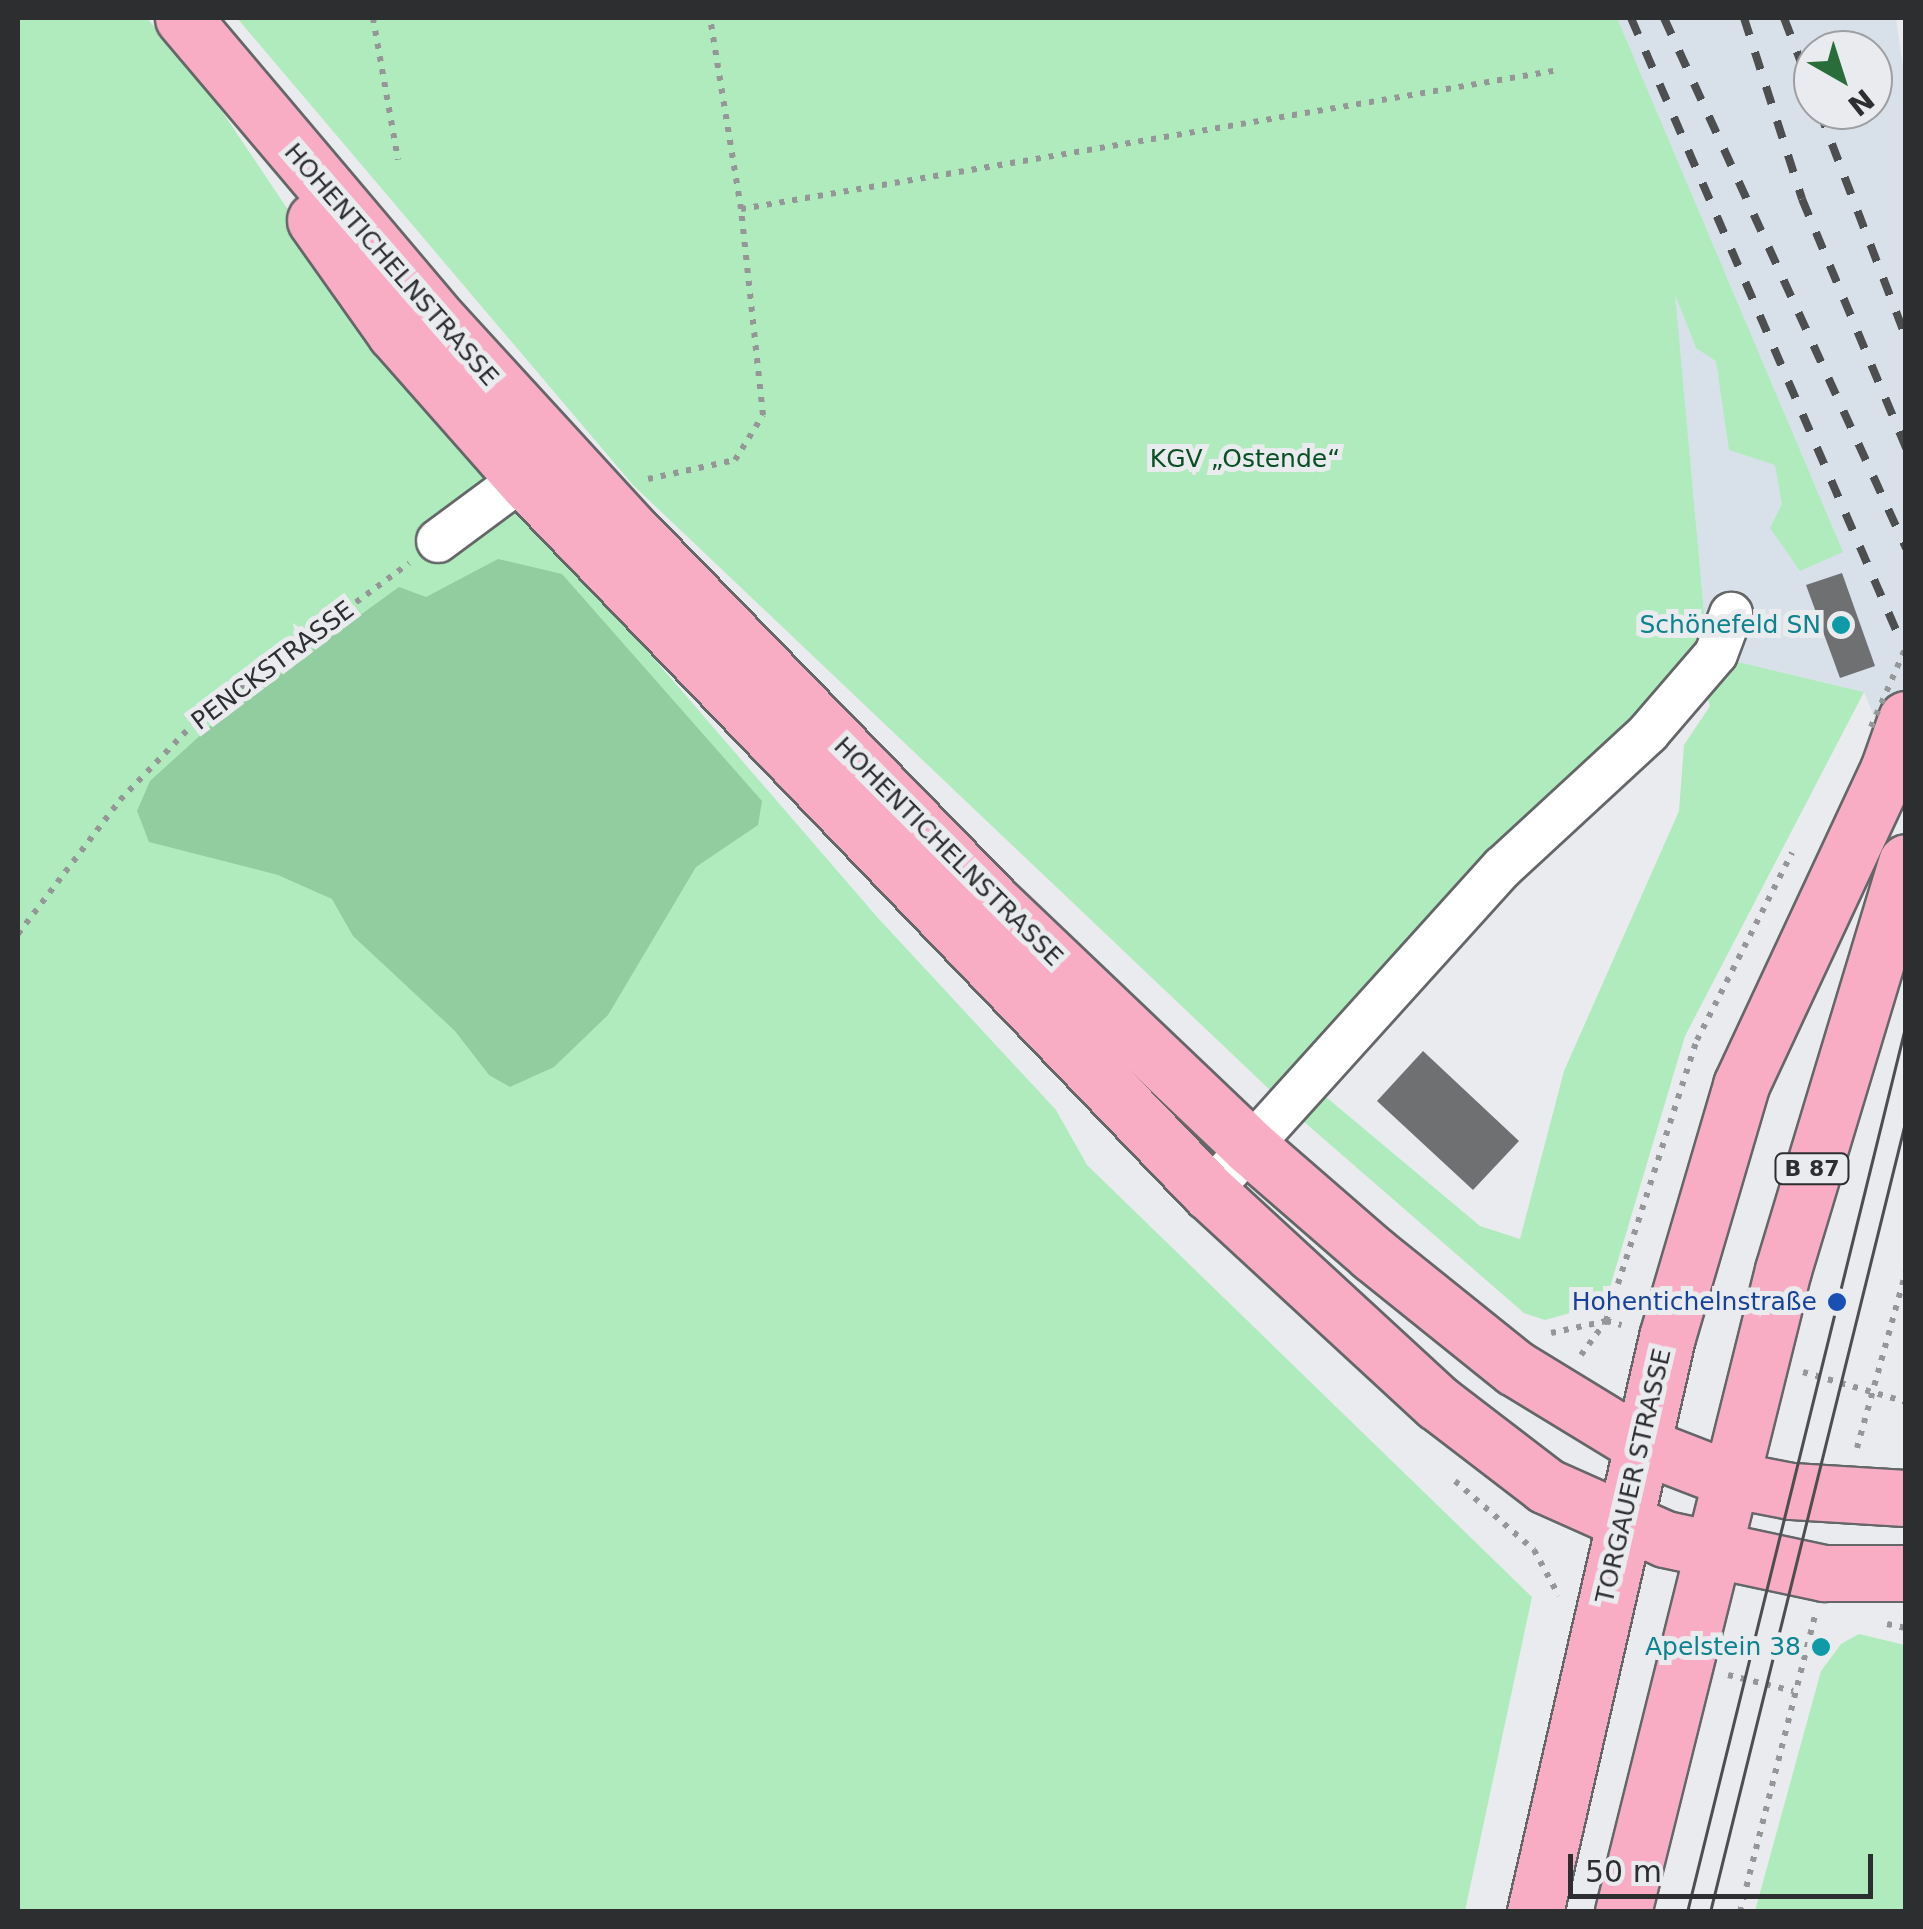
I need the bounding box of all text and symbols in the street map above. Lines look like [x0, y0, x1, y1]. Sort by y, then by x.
north arrow [1793, 30, 1893, 130]
text: N [1841, 82, 1880, 122]
street label: HOHENTICHELNSTRASSE [278, 138, 504, 392]
park label: KGV „Ostende“ [1150, 444, 1340, 474]
street label: PENCKSTRASSE [186, 595, 360, 737]
place label: Schönefeld SN [1640, 610, 1821, 640]
marker: Schönefeld SN [1830, 614, 1852, 636]
street label: HOHENTICHELNSTRASSE [827, 731, 1069, 973]
road number: B 87 [1772, 1152, 1852, 1186]
place label: Hohentichelnstraße [1572, 1287, 1817, 1317]
marker: Hohentichelnstraße [1826, 1291, 1848, 1313]
street label: TORGAUER STRASSE [1590, 1346, 1678, 1606]
place label: Apelstein 38 [1645, 1632, 1801, 1662]
marker: Apelstein 38 [1810, 1636, 1832, 1658]
scale bar [1573, 1834, 1878, 1896]
text: 50 m [1585, 1854, 1662, 1889]

